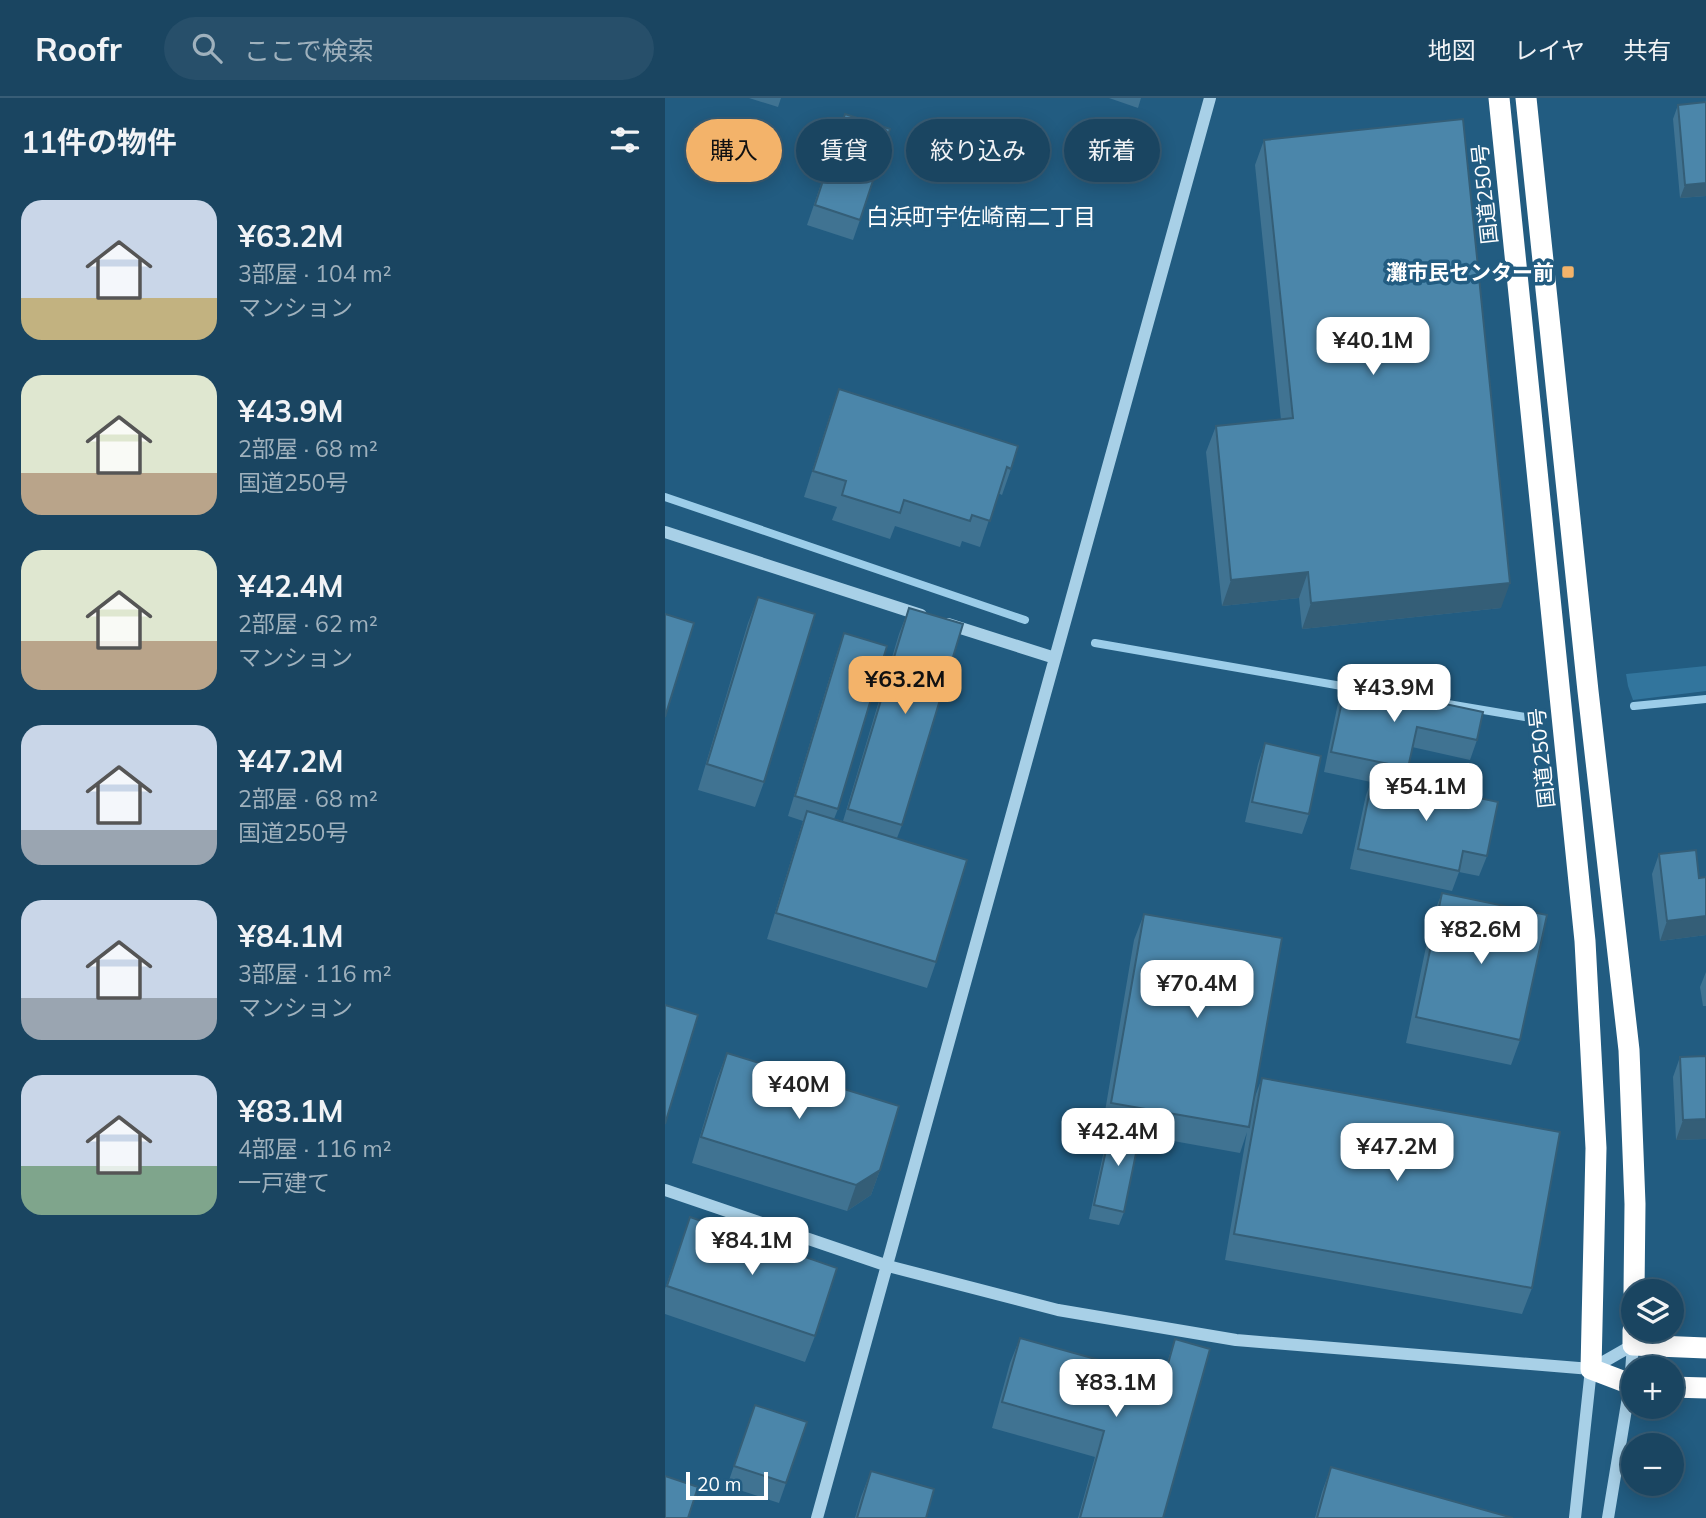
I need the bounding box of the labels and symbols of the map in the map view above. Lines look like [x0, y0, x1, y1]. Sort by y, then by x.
street label: 国道250号 [1466, 143, 1502, 245]
district label: 白浜町宇佐崎南二丁目 [866, 202, 1096, 231]
place label: 灘市民センター前 [1386, 259, 1554, 285]
marker: 灘市民センター前 [1560, 264, 1576, 280]
pin: ¥40.1M [1316, 317, 1430, 377]
pin: ¥63.2M [848, 656, 962, 716]
pin: ¥43.9M [1337, 664, 1451, 724]
street label: 国道250号 [1523, 707, 1559, 809]
pin: ¥54.1M [1369, 764, 1483, 823]
pin: ¥82.6M [1424, 906, 1538, 966]
pin: ¥70.4M [1140, 960, 1254, 1020]
pin: ¥40M [758, 1062, 840, 1121]
pin: ¥42.4M [1061, 1108, 1175, 1168]
pin: ¥47.2M [1340, 1124, 1454, 1183]
pin: ¥84.1M [695, 1218, 809, 1277]
pin: ¥83.1M [1059, 1360, 1173, 1419]
scale bar [686, 1469, 768, 1501]

